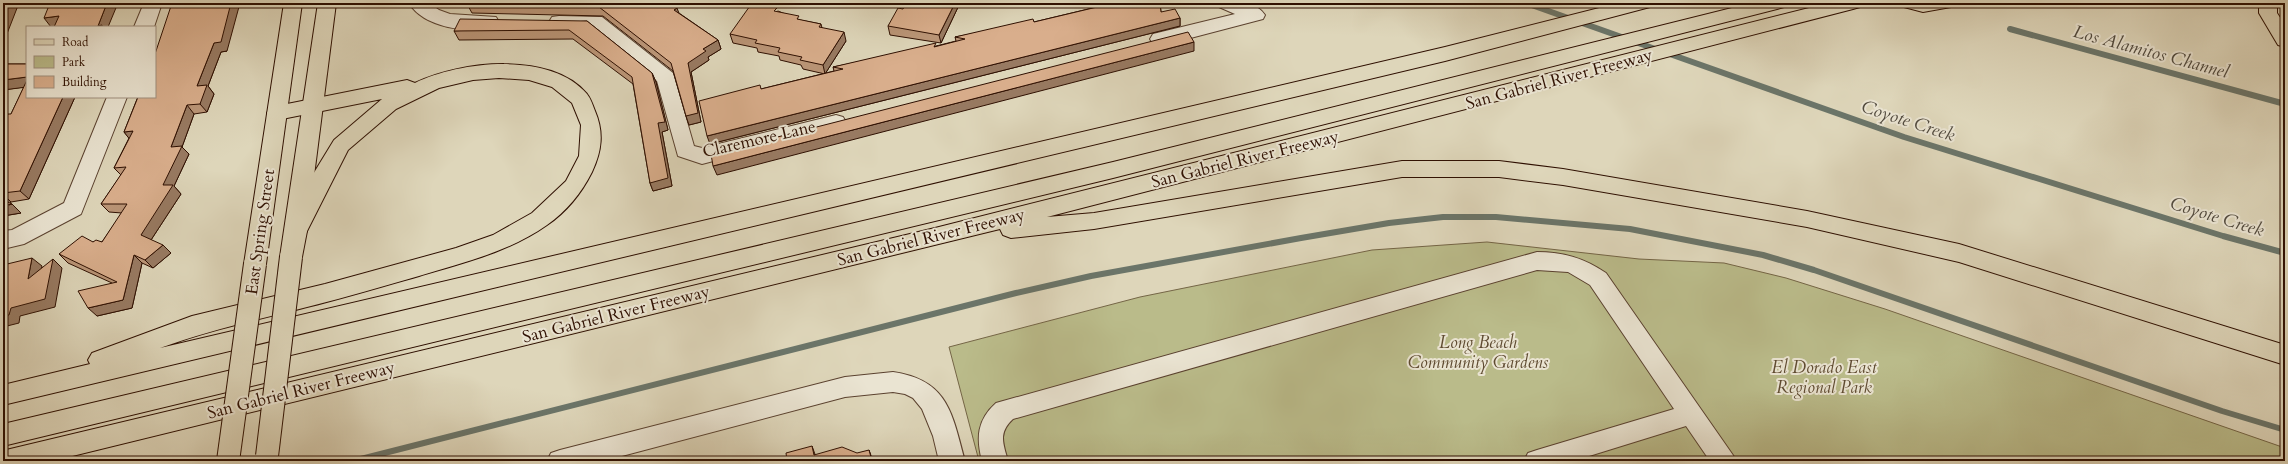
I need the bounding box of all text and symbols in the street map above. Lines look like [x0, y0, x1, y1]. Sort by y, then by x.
water label: Los Alamitos Channel [2070, 19, 2233, 85]
legend [26, 26, 156, 98]
text: Road [62, 34, 89, 50]
street label: San Gabriel River Freeway [1463, 43, 1655, 115]
text: Park [62, 54, 86, 70]
text: Building [62, 74, 107, 90]
water label: Coyote Creek [1858, 94, 1958, 148]
street label: Claremore Lane [700, 115, 818, 163]
street label: San Gabriel River Freeway [1149, 125, 1341, 193]
street label: East Spring Street [240, 167, 280, 296]
water label: Coyote Creek [2167, 191, 2267, 243]
street label: San Gabriel River Freeway [835, 203, 1027, 271]
street label: San Gabriel River Freeway [520, 280, 712, 348]
park label: Long Beach Community Gardens [1408, 331, 1548, 374]
street label: San Gabriel River Freeway [205, 356, 397, 424]
park label: El Dorado East Regional Park [1772, 356, 1878, 399]

